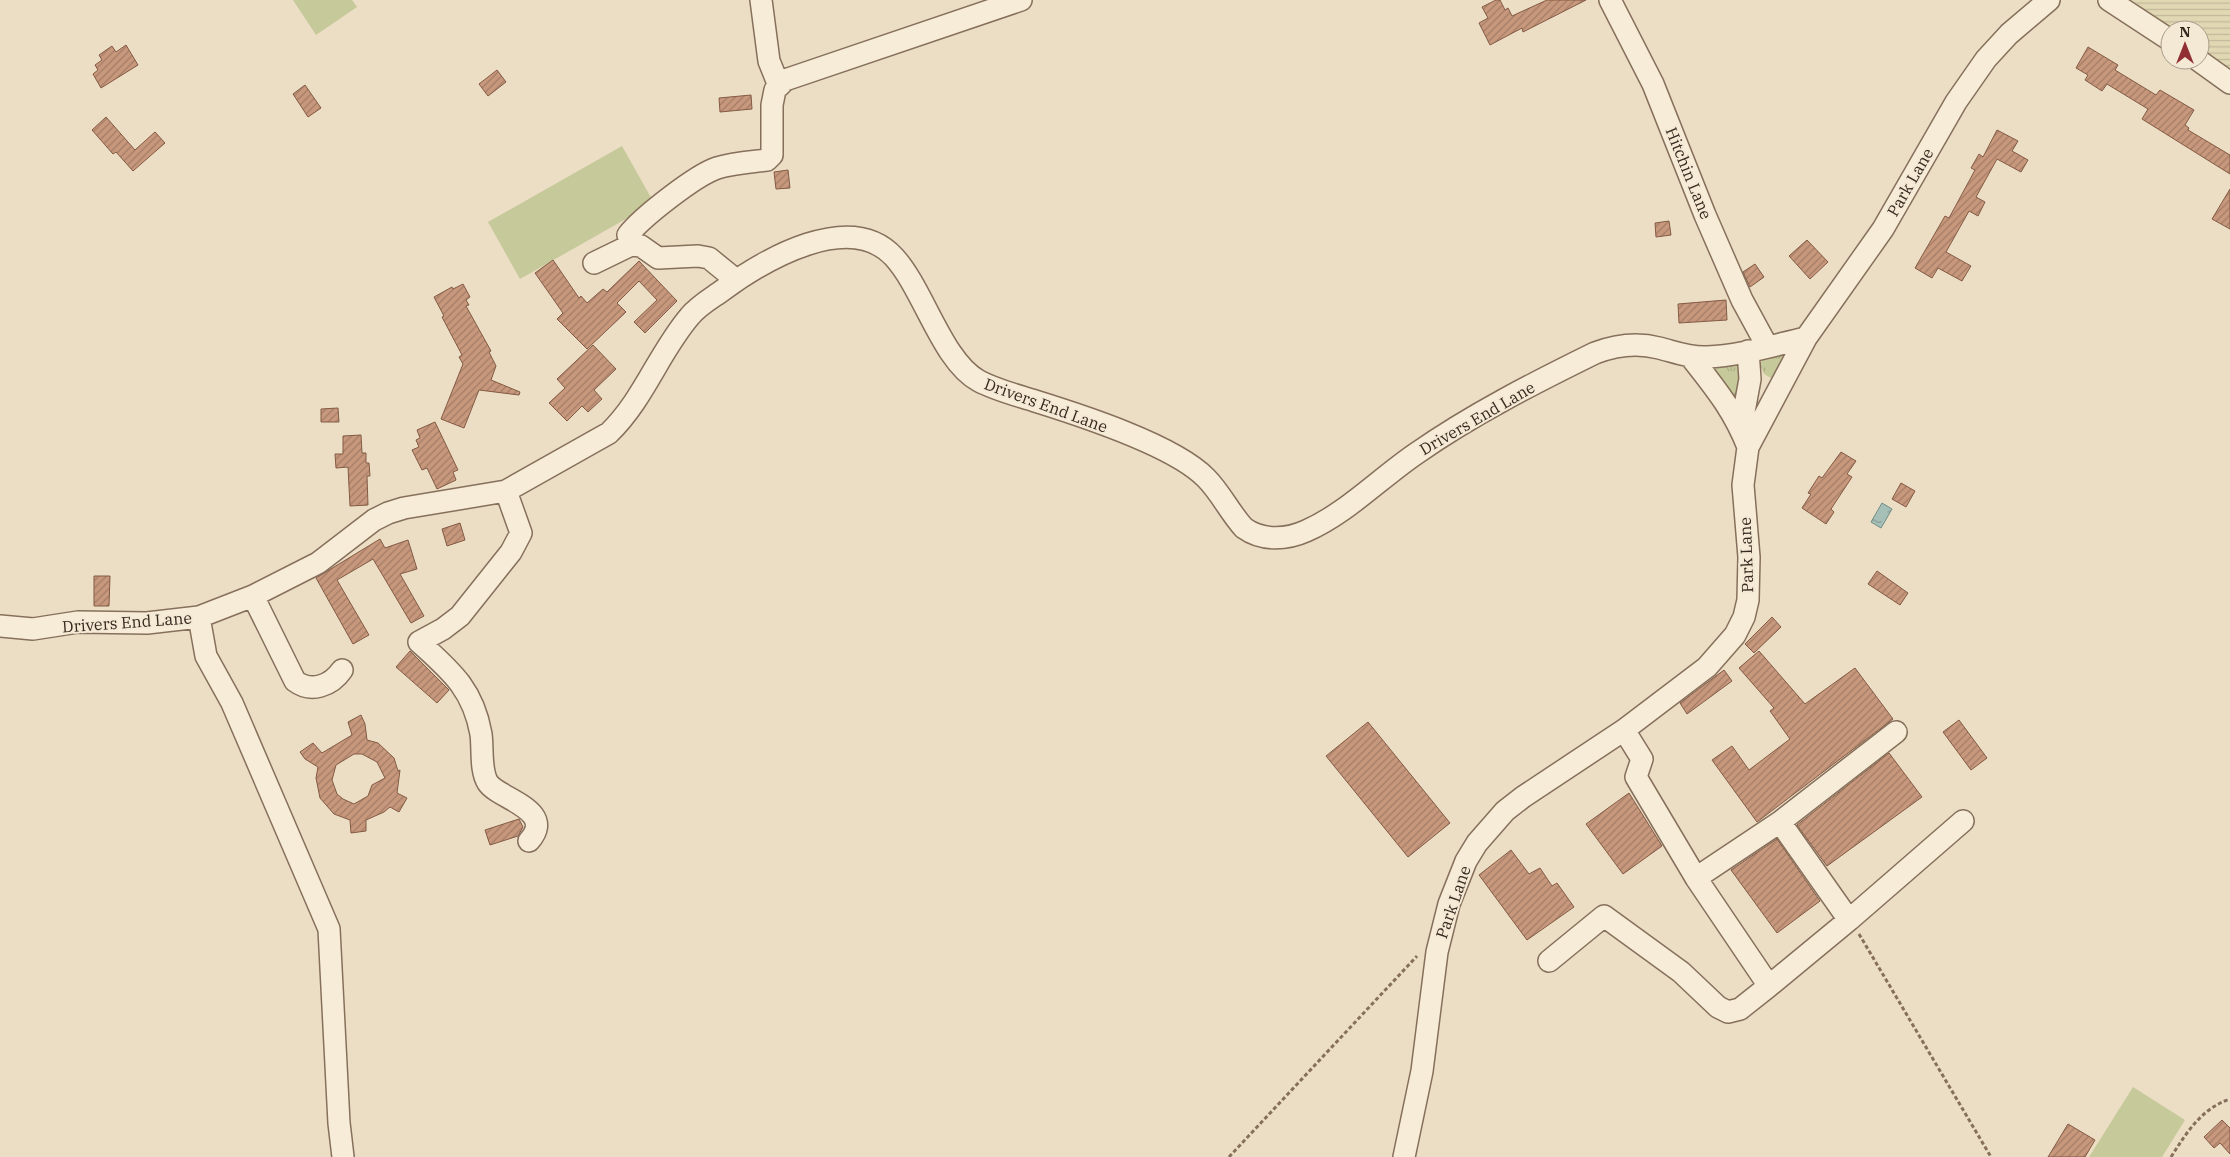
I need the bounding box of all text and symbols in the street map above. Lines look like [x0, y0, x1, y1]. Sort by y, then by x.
north arrow [2160, 20, 2210, 70]
text: N [2179, 23, 2191, 41]
street label: Hitchin Lane [1661, 124, 1717, 222]
street label: Park Lane [1882, 144, 1938, 220]
street label: Drivers End Lane [982, 373, 1110, 437]
street label: Drivers End Lane [1416, 377, 1538, 459]
street label: Park Lane [1735, 517, 1757, 593]
street label: Drivers End Lane [61, 607, 193, 637]
street label: Park Lane [1431, 863, 1475, 941]

